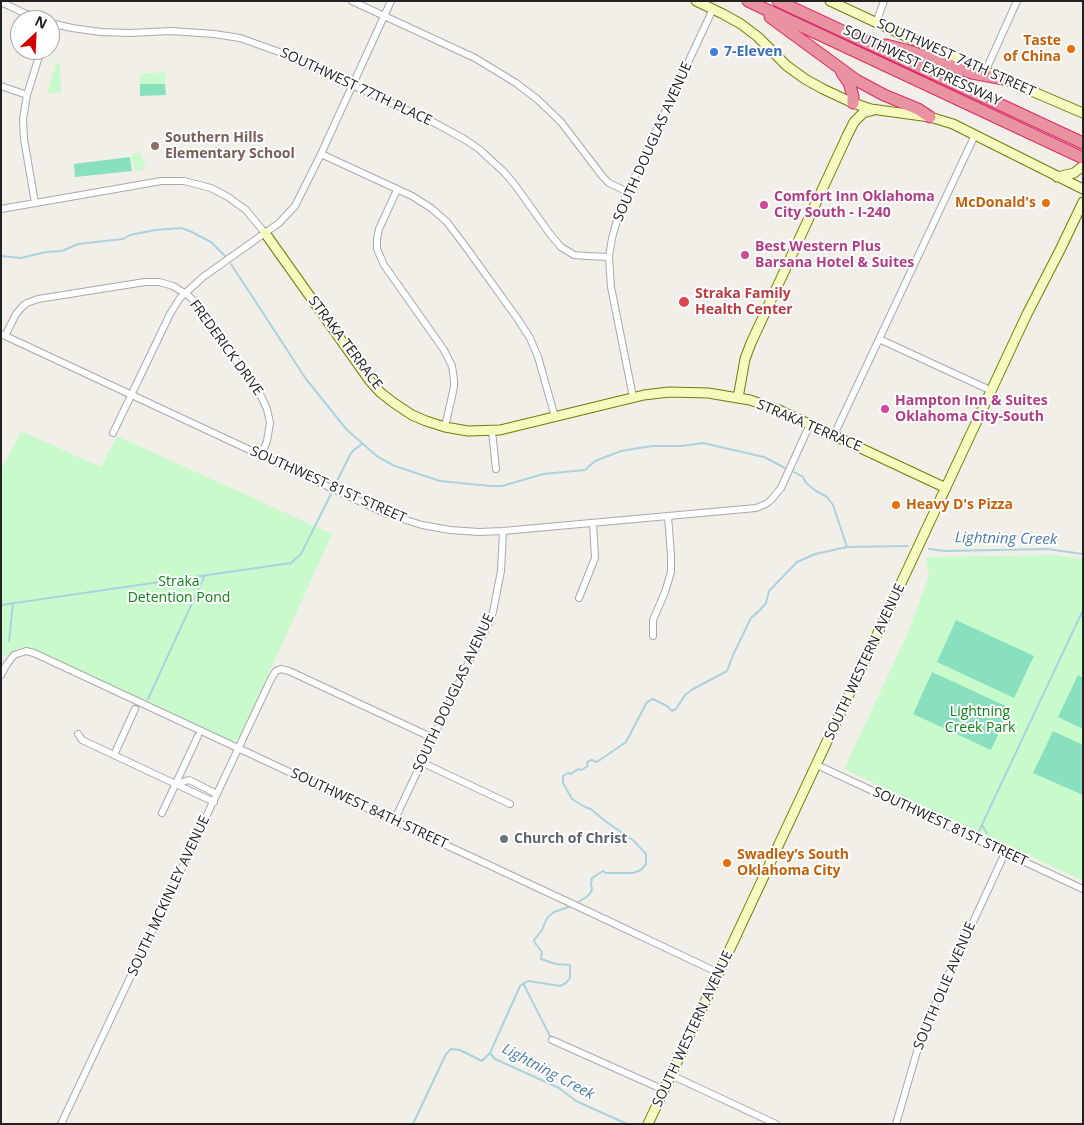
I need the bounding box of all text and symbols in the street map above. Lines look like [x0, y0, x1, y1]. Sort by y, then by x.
north arrow [10, 10, 60, 60]
text: N [32, 11, 50, 33]
street label: SOUTHWEST 74TH STREET [874, 15, 1038, 101]
street label: SOUTHWEST EXPRESSWAY [840, 22, 1004, 110]
place label: Taste of China [1003, 33, 1061, 65]
marker: Taste of China [1065, 43, 1077, 55]
street label: SOUTHWEST 77TH PLACE [278, 44, 434, 130]
place label: 7-Eleven [724, 44, 782, 60]
marker: 7-Eleven [708, 46, 720, 58]
street label: SOUTH DOUGLAS AVENUE [610, 60, 696, 224]
place label: Southern Hills Elementary School [165, 130, 295, 162]
marker: Southern Hills Elementary School [149, 140, 161, 152]
place label: Comfort Inn Oklahoma City South - I-240 [774, 189, 935, 222]
place label: McDonald's [955, 195, 1036, 211]
marker: McDonald's [1040, 197, 1052, 209]
marker: Comfort Inn Oklahoma City South - I-240 [758, 199, 770, 211]
place label: Best Western Plus Barsana Hotel & Suites [755, 239, 914, 272]
marker: Best Western Plus Barsana Hotel & Suites [739, 249, 751, 261]
place label: Straka Family Health Center [695, 286, 793, 318]
street label: STRAKA TERRACE [305, 293, 385, 393]
marker: Straka Family Health Center [677, 295, 691, 309]
street label: FREDERICK DRIVE [186, 297, 266, 399]
place label: Hampton Inn & Suites Oklahoma City-South [895, 393, 1048, 426]
street label: STRAKA TERRACE [754, 396, 864, 456]
marker: Hampton Inn & Suites Oklahoma City-South [879, 403, 891, 415]
street label: SOUTHWEST 81ST STREET [247, 443, 409, 527]
place label: Heavy D's Pizza [906, 497, 1013, 513]
marker: Heavy D's Pizza [890, 499, 902, 511]
water label: Lightning Creek [955, 529, 1057, 549]
park label: Straka Detention Pond [128, 574, 230, 606]
street label: SOUTH WESTERN AVENUE [821, 581, 909, 743]
street label: SOUTH DOUGLAS AVENUE [410, 611, 498, 775]
park label: Lightning Creek Park [945, 704, 1015, 736]
street label: SOUTHWEST 84TH STREET [288, 765, 450, 853]
street label: SOUTHWEST 81ST STREET [870, 784, 1030, 870]
street label: SOUTH MCKINLEY AVENUE [124, 813, 214, 979]
place label: Church of Christ [514, 831, 627, 847]
marker: Church of Christ [498, 833, 510, 845]
place label: Swadley’s South Oklahoma City [737, 847, 849, 880]
marker: Swadley’s South Oklahoma City [721, 857, 733, 869]
street label: SOUTH OLIE AVENUE [910, 919, 980, 1053]
street label: SOUTH WESTERN AVENUE [649, 948, 737, 1110]
water label: Lightning Creek [499, 1040, 597, 1104]

